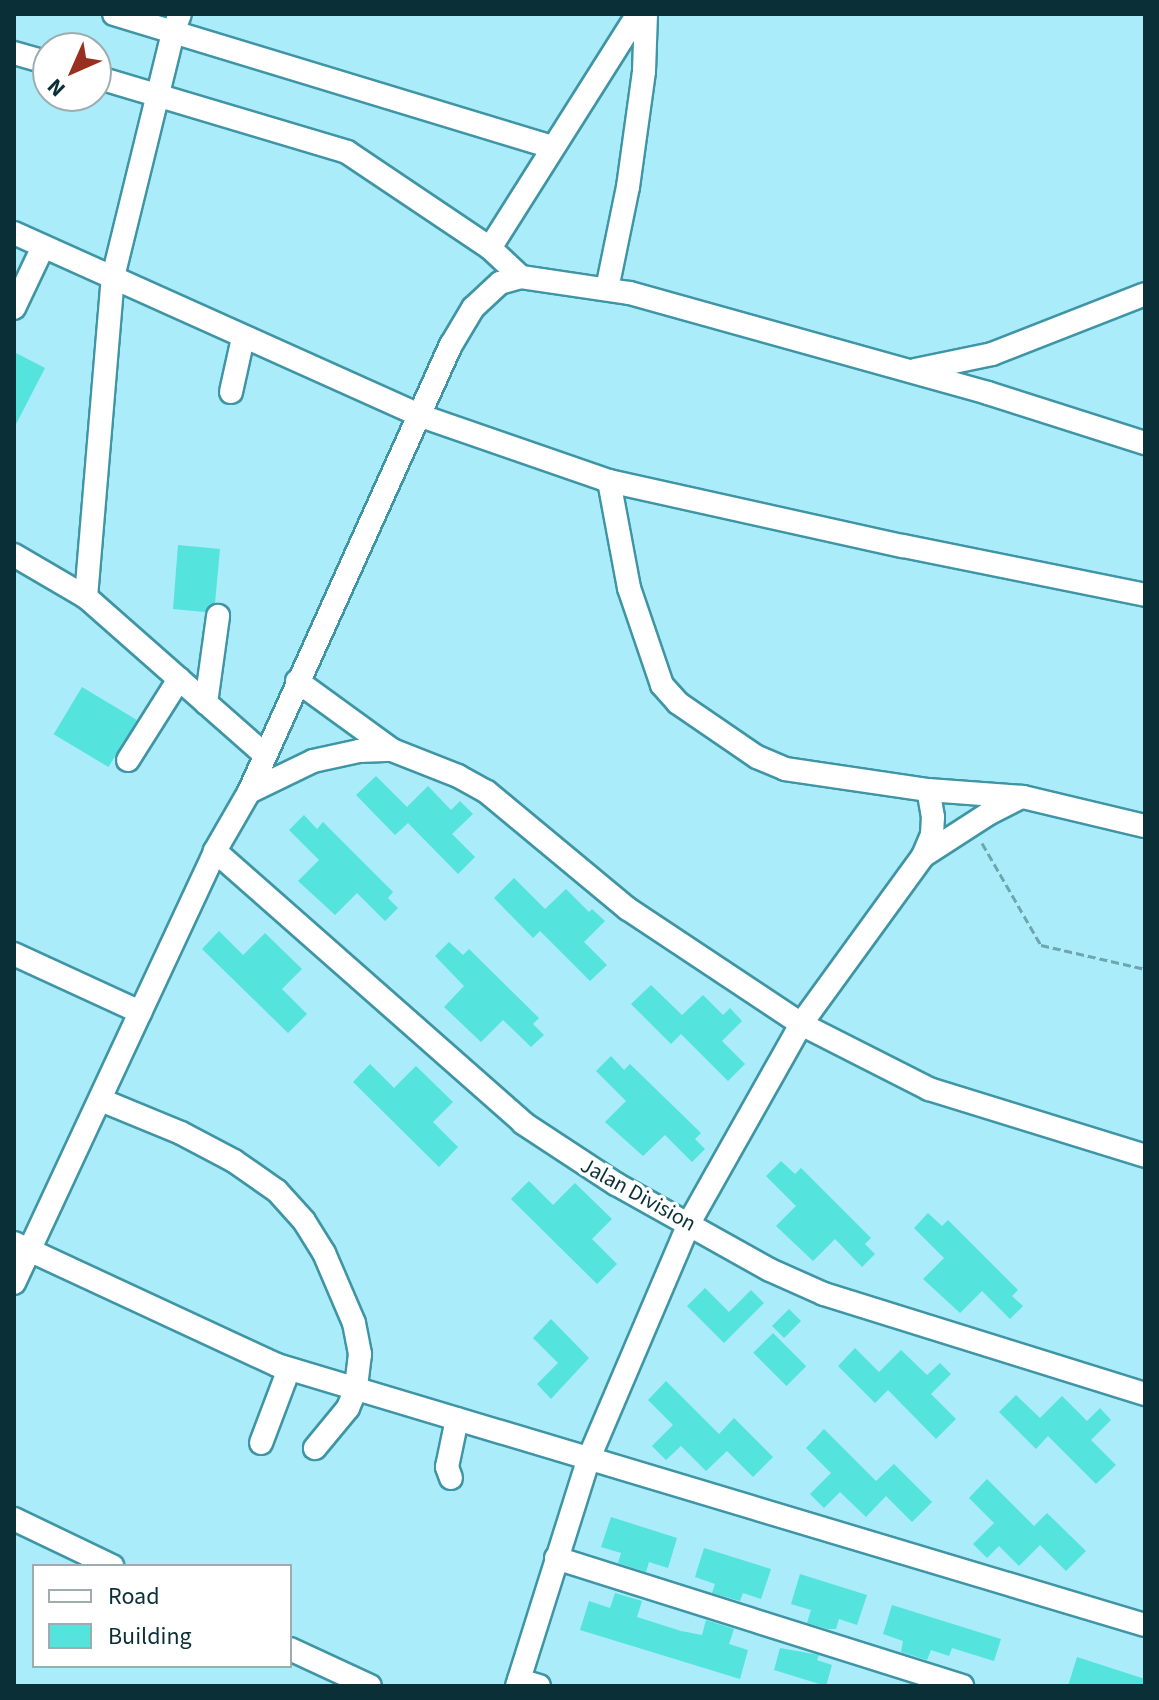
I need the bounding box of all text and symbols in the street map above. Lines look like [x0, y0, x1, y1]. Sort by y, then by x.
north arrow [32, 32, 112, 112]
text: N [40, 71, 73, 104]
street label: Jalan Division [576, 1152, 700, 1238]
legend [32, 1564, 292, 1668]
text: Road [108, 1579, 160, 1614]
text: Building [108, 1619, 192, 1654]

